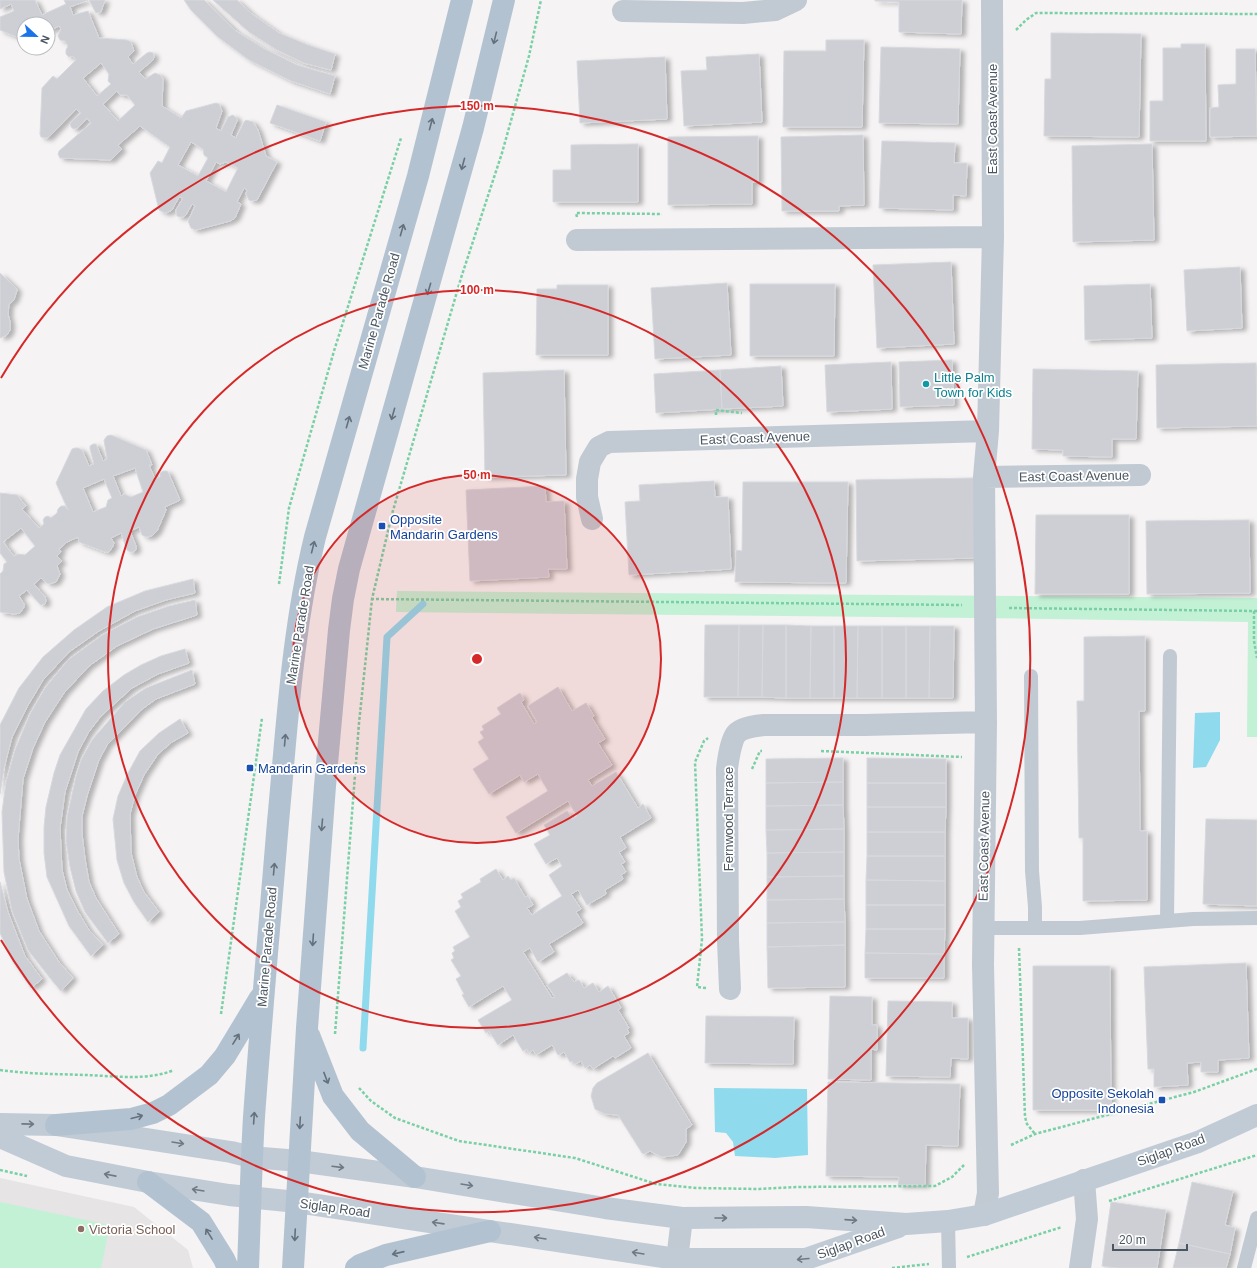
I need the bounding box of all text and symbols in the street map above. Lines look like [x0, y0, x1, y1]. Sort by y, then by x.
north arrow [16, 16, 56, 56]
one-way arrow [491, 31, 499, 44]
text: N [38, 34, 52, 46]
street label: East Coast Avenue [985, 64, 1000, 174]
text: 150 m [460, 99, 494, 113]
one-way arrow [428, 118, 435, 131]
one-way arrow [459, 157, 466, 170]
one-way arrow [399, 223, 406, 236]
street label: Marine Parade Road [355, 251, 403, 371]
one-way arrow [424, 282, 432, 295]
text: 100 m [460, 283, 494, 297]
place label: Little Palm Town for Kids [934, 370, 1013, 400]
marker: Little Palm Town for Kids [921, 379, 931, 389]
one-way arrow [389, 408, 396, 421]
one-way arrow [345, 416, 352, 429]
street label: East Coast Avenue [700, 429, 810, 447]
text: 50 m [463, 468, 491, 482]
street label: East Coast Avenue [1019, 468, 1129, 484]
place label: Opposite Mandarin Gardens [390, 512, 498, 542]
marker: Opposite Mandarin Gardens [377, 521, 387, 531]
one-way arrow [310, 541, 317, 554]
street label: Marine Parade Road [283, 565, 317, 685]
centre of rings [470, 652, 484, 666]
one-way arrow [282, 733, 289, 746]
place label: Mandarin Gardens [258, 761, 366, 776]
marker: Mandarin Gardens [245, 763, 255, 773]
street label: Fernwood Terrace [721, 767, 736, 871]
street label: East Coast Avenue [976, 791, 992, 901]
one-way arrow [318, 818, 325, 831]
one-way arrow [270, 863, 278, 876]
street label: Marine Parade Road [254, 887, 280, 1007]
one-way arrow [309, 933, 316, 946]
one-way arrow [232, 1034, 240, 1045]
one-way arrow [322, 1071, 330, 1083]
place label: Opposite Sekolah Indonesia [1051, 1086, 1155, 1116]
marker: Opposite Sekolah Indonesia [1157, 1095, 1167, 1105]
one-way arrow [251, 1112, 258, 1125]
one-way arrow [130, 1113, 143, 1120]
one-way arrow [297, 1116, 304, 1129]
one-way arrow [21, 1120, 34, 1128]
street label: Siglap Road [1135, 1131, 1207, 1169]
one-way arrow [171, 1139, 184, 1147]
one-way arrow [331, 1163, 344, 1170]
one-way arrow [104, 1170, 117, 1178]
one-way arrow [460, 1181, 473, 1189]
one-way arrow [192, 1186, 205, 1194]
street label: Siglap Road [299, 1196, 371, 1220]
one-way arrow [714, 1214, 727, 1221]
one-way arrow [844, 1217, 857, 1224]
one-way arrow [432, 1219, 445, 1227]
place label: Victoria School [89, 1222, 176, 1237]
marker: Victoria School [76, 1224, 86, 1234]
street label: Siglap Road [815, 1224, 887, 1262]
scale bar [1113, 1226, 1187, 1252]
one-way arrow [204, 1228, 212, 1240]
one-way arrow [291, 1228, 299, 1241]
text: 20 m [1119, 1233, 1146, 1247]
one-way arrow [534, 1234, 547, 1242]
one-way arrow [391, 1249, 404, 1257]
one-way arrow [632, 1249, 645, 1257]
one-way arrow [797, 1255, 810, 1262]

